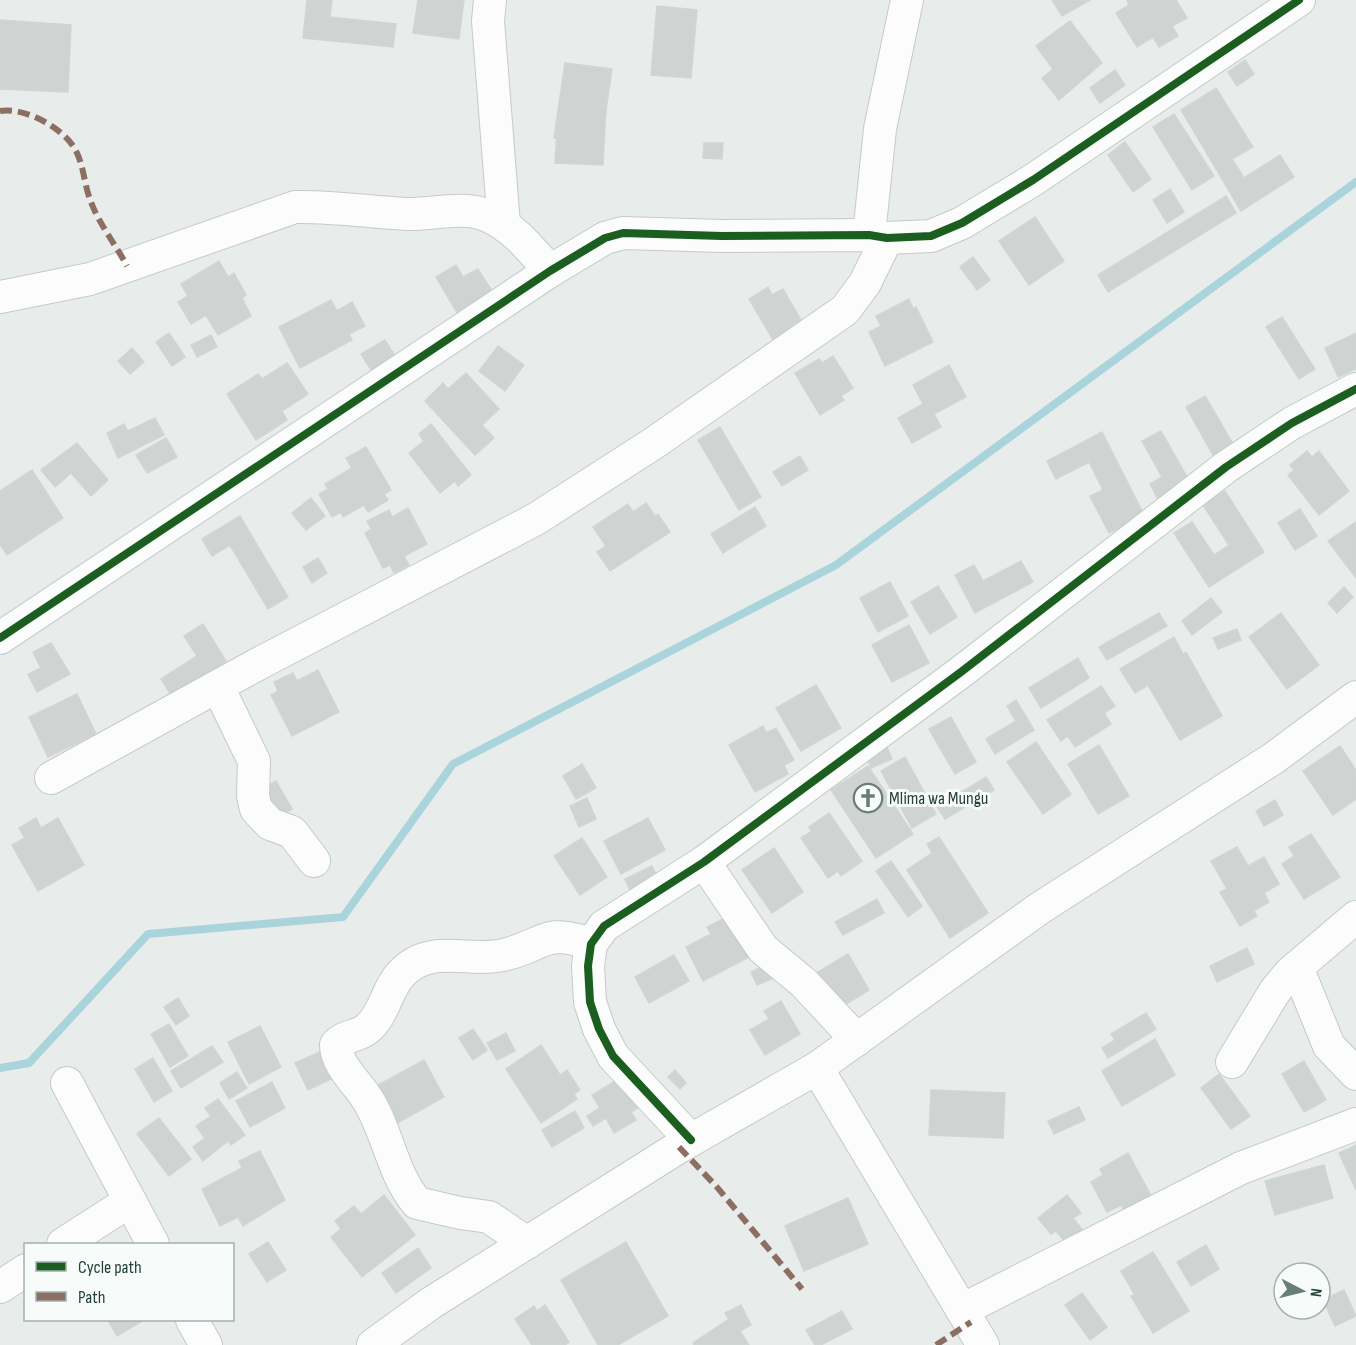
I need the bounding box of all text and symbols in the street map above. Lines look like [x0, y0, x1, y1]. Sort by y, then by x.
church icon: Mlima wa Mungu [852, 782, 884, 814]
place label: Mlima wa Mungu [889, 788, 988, 809]
legend [24, 1243, 234, 1321]
text: Cycle path [78, 1257, 142, 1278]
north arrow [1272, 1261, 1332, 1321]
text: Path [78, 1287, 106, 1308]
text: N [1305, 1287, 1325, 1298]

